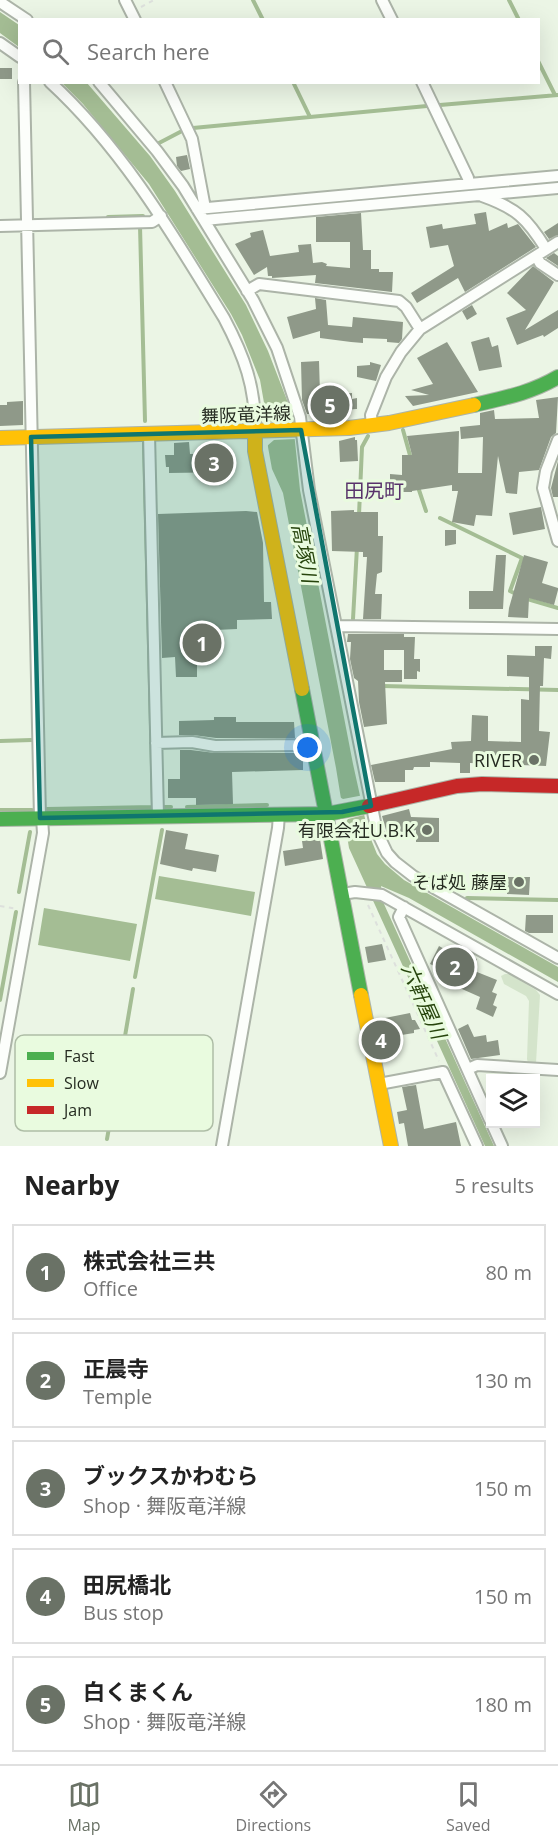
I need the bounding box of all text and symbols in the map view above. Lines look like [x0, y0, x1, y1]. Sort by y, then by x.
search box [18, 18, 540, 84]
icon: search [39, 35, 72, 68]
text: Search here [87, 36, 210, 66]
pin: 5 [310, 382, 350, 428]
street label: 舞阪竜洋線 [201, 400, 291, 428]
pin: 3 [194, 440, 234, 486]
district label: 田尻町 [344, 477, 404, 504]
water label: 高塚川 [286, 521, 324, 587]
pin: 1 [182, 620, 222, 666]
your location [293, 733, 322, 762]
place label: RIVER [474, 748, 522, 772]
marker: RIVER [527, 753, 541, 767]
place label: 有限会社U.B.K [298, 818, 416, 842]
marker: 有限会社U.B.K [420, 823, 434, 837]
place label: そば処 藤屋 [412, 870, 507, 894]
marker: そば処 藤屋 [512, 875, 526, 889]
pin: 2 [436, 944, 474, 990]
water label: 六軒屋川 [395, 959, 453, 1045]
pin: 4 [362, 1018, 400, 1062]
legend [15, 1035, 213, 1131]
text: Fast [64, 1045, 95, 1067]
text: Slow [64, 1072, 99, 1094]
map controls [486, 1074, 540, 1128]
button: layers [486, 1074, 540, 1128]
text: Jam [62, 1099, 92, 1121]
text: Nearby [24, 1167, 119, 1203]
text: 5 results [454, 1172, 534, 1199]
text: 株式会社三共 [83, 1245, 215, 1275]
text: 1 [40, 1259, 51, 1286]
text: 80 m [485, 1259, 532, 1286]
text: Office [83, 1275, 138, 1302]
text: 正晨寺 [83, 1353, 149, 1383]
text: 2 [40, 1367, 51, 1394]
text: 130 m [474, 1367, 532, 1394]
text: Temple [83, 1383, 152, 1410]
text: ブックスかわむら [83, 1460, 258, 1490]
text: 3 [40, 1475, 51, 1502]
text: 150 m [474, 1475, 532, 1502]
text: Shop · 舞阪竜洋線 [83, 1492, 246, 1519]
text: 田尻橋北 [83, 1569, 171, 1599]
text: 4 [40, 1583, 51, 1610]
text: 150 m [474, 1583, 532, 1610]
text: Bus stop [83, 1599, 164, 1626]
text: 白くまくん [83, 1676, 193, 1706]
text: 5 [40, 1691, 51, 1718]
text: 180 m [474, 1691, 532, 1718]
text: Shop · 舞阪竜洋線 [83, 1708, 246, 1735]
tab: Map [67, 1778, 101, 1836]
tab: Directions [235, 1778, 311, 1836]
tab: Saved [446, 1778, 491, 1836]

